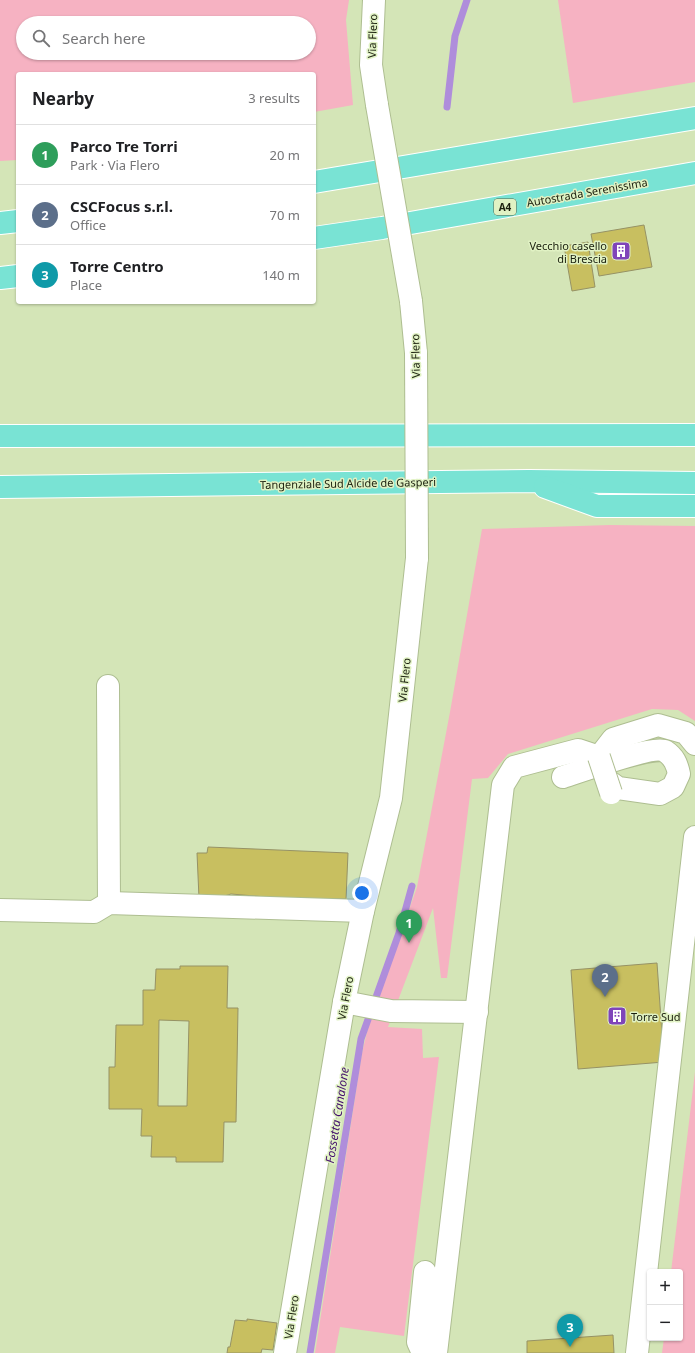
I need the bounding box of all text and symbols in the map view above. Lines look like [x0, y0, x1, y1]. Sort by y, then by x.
street label: Via Flero [364, 13, 380, 58]
search box [16, 16, 316, 60]
icon: search [30, 27, 52, 49]
text: Search here [62, 28, 145, 48]
text: Nearby [32, 87, 94, 110]
text: 3 results [248, 89, 300, 107]
text: Parco Tre Torri [70, 136, 178, 156]
text: 1 [41, 146, 49, 164]
text: 20 m [270, 146, 300, 164]
text: Park · Via Flero [70, 156, 160, 174]
street label: Autostrada Serenissima [526, 174, 648, 210]
text: CSCFocus s.r.l. [70, 196, 173, 216]
road number: A4 [494, 199, 516, 215]
text: 2 [41, 206, 49, 224]
text: 70 m [270, 206, 300, 224]
text: Office [70, 216, 106, 234]
place label: Vecchio casello di Brescia [529, 238, 607, 266]
building icon: Vecchio casello di Brescia [610, 240, 632, 262]
text: Torre Centro [70, 256, 164, 276]
text: 3 [41, 266, 49, 284]
text: 140 m [262, 266, 300, 284]
text: Place [70, 276, 102, 294]
street label: Via Flero [407, 333, 423, 378]
street label: Tangenziale Sud Alcide de Gasperi [260, 474, 436, 492]
street label: Via Flero [394, 657, 414, 703]
your location [352, 883, 372, 903]
pin: 1 [396, 910, 422, 943]
pin: 2 [592, 964, 618, 997]
street label: Via Flero [333, 975, 357, 1021]
building icon: Torre Sud [606, 1005, 628, 1027]
place label: Torre Sud [631, 1009, 681, 1024]
water label: Fossetta Canalone [321, 1066, 353, 1164]
map controls [647, 1269, 683, 1341]
button: + [647, 1269, 683, 1305]
street label: Via Flero [280, 1294, 302, 1340]
button: − [647, 1305, 683, 1341]
pin: 3 [557, 1314, 583, 1347]

